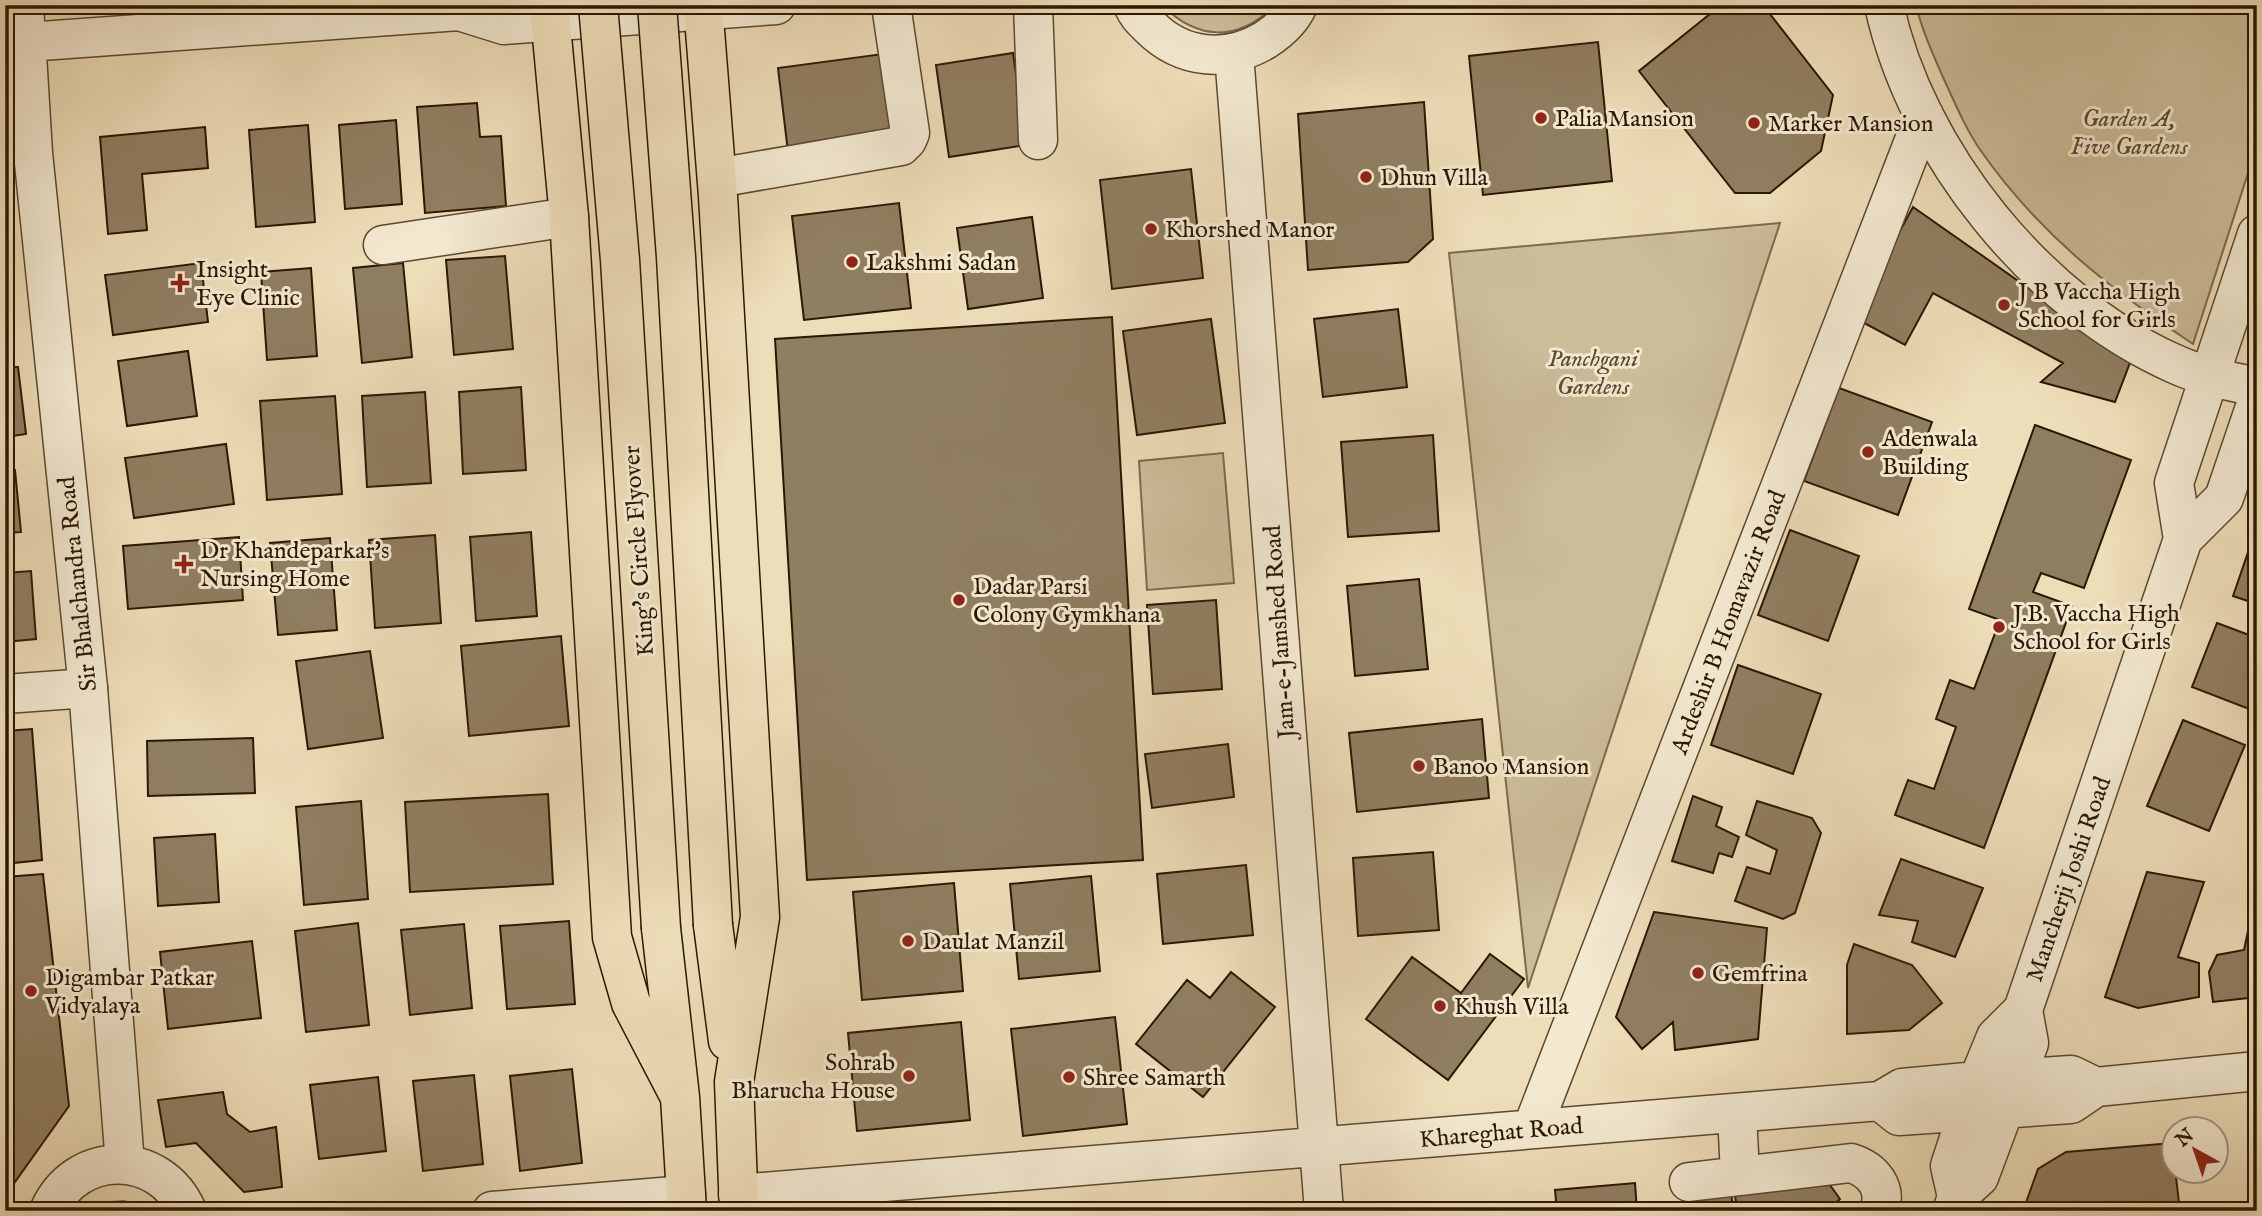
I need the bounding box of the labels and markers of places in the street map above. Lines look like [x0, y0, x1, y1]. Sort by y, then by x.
place label: Palia Mansion [1555, 104, 1694, 135]
place label: Marker Mansion [1768, 109, 1934, 140]
marker: Palia Mansion [1533, 110, 1549, 126]
marker: Marker Mansion [1746, 115, 1762, 131]
place label: Dhun Villa [1380, 163, 1489, 194]
marker: Dhun Villa [1358, 169, 1374, 185]
place label: Khorshed Manor [1165, 215, 1335, 246]
marker: Khorshed Manor [1143, 221, 1159, 237]
place label: Lakshmi Sadan [866, 248, 1017, 279]
marker: Lakshmi Sadan [844, 254, 860, 270]
place label: Insight Eye Clinic [196, 255, 300, 314]
marker: Insight Eye Clinic [170, 273, 190, 293]
place label: J B Vaccha High School for Girls [2015, 277, 2181, 336]
marker: J B Vaccha High School for Girls [1996, 297, 2012, 313]
place label: Adenwala Building [1881, 424, 1978, 483]
marker: Adenwala Building [1860, 444, 1876, 460]
place label: Dr Khandeparkar's Nursing Home [200, 536, 389, 595]
marker: Dr Khandeparkar's Nursing Home [174, 554, 194, 574]
place label: Dadar Parsi Colony Gymkhana [973, 572, 1161, 631]
marker: Dadar Parsi Colony Gymkhana [951, 592, 967, 608]
place label: J.B. Vaccha High School for Girls [2010, 599, 2180, 658]
marker: J.B. Vaccha High School for Girls [1991, 619, 2007, 635]
place label: Banoo Mansion [1433, 752, 1589, 783]
marker: Banoo Mansion [1411, 758, 1427, 774]
place label: Daulat Manzil [922, 927, 1065, 958]
marker: Daulat Manzil [900, 933, 916, 949]
place label: Gemfrina [1712, 959, 1808, 990]
place label: Digambar Patkar Vidyalaya [44, 963, 214, 1022]
marker: Gemfrina [1690, 965, 1706, 981]
marker: Digambar Patkar Vidyalaya [23, 983, 39, 999]
place label: Khush Villa [1454, 992, 1569, 1023]
marker: Khush Villa [1432, 998, 1448, 1014]
place label: Sohrab Bharucha House [731, 1048, 895, 1107]
place label: Shree Samarth [1083, 1063, 1226, 1094]
marker: Sohrab Bharucha House [901, 1068, 917, 1084]
marker: Shree Samarth [1061, 1069, 1077, 1085]

